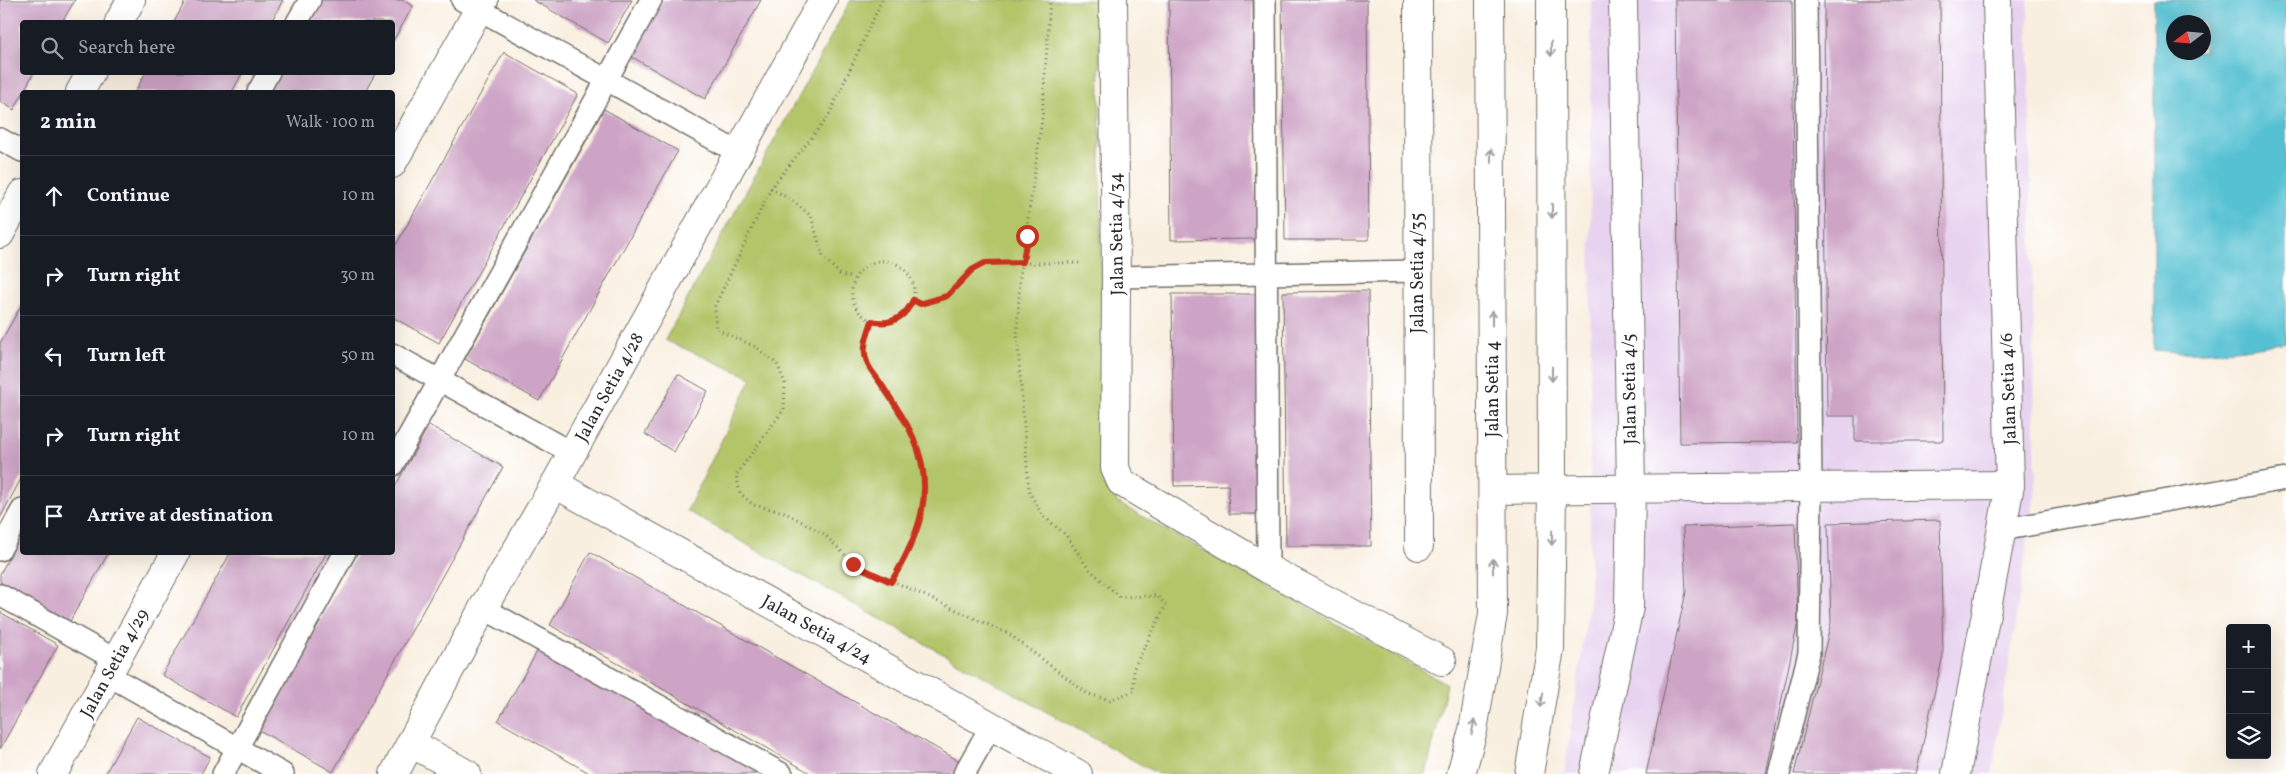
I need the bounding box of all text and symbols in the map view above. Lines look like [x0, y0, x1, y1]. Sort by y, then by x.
north arrow [2166, 15, 2211, 60]
search box [20, 20, 395, 75]
icon: search [38, 34, 66, 62]
text: Search here [78, 35, 175, 61]
one-way arrow [1546, 40, 1556, 56]
text: 2 min [40, 108, 97, 137]
text: Walk · 100 m [286, 112, 375, 134]
one-way arrow [1486, 148, 1496, 164]
street label: Jalan Setia 4/34 [1104, 172, 1131, 296]
icon: ahead [40, 182, 68, 210]
text: Continue [87, 183, 170, 209]
text: 10 m [342, 185, 375, 207]
one-way arrow [1547, 203, 1556, 219]
street label: Jalan Setia 4/35 [1406, 212, 1431, 334]
route start [1016, 225, 1039, 248]
icon: right [40, 262, 68, 290]
text: Turn right [87, 263, 180, 289]
text: 30 m [340, 265, 375, 287]
one-way arrow [1487, 311, 1497, 327]
street label: Jalan Setia 4/28 [570, 328, 651, 447]
street label: Jalan Setia 4/6 [1995, 332, 2024, 445]
street label: Jalan Setia 4/5 [1617, 333, 1644, 445]
street label: Jalan Setia 4 [1481, 340, 1506, 438]
icon: left [40, 342, 68, 370]
text: Turn left [87, 343, 166, 369]
text: 50 m [341, 345, 375, 367]
one-way arrow [1547, 365, 1557, 381]
icon: right [40, 422, 68, 450]
text: Turn right [87, 423, 180, 449]
text: 10 m [342, 425, 375, 447]
icon: arrive [40, 502, 68, 530]
text: Arrive at destination [87, 503, 273, 529]
one-way arrow [1547, 530, 1556, 546]
route end [842, 553, 865, 576]
one-way arrow [1488, 558, 1498, 574]
street label: Jalan Setia 4/24 [757, 590, 876, 671]
street label: Jalan Setia 4/29 [75, 604, 156, 723]
map controls [2226, 624, 2271, 759]
button: + [2226, 624, 2271, 669]
button: − [2226, 669, 2271, 714]
one-way arrow [1536, 691, 1546, 707]
button: layers [2226, 714, 2271, 759]
one-way arrow [1469, 719, 1479, 735]

